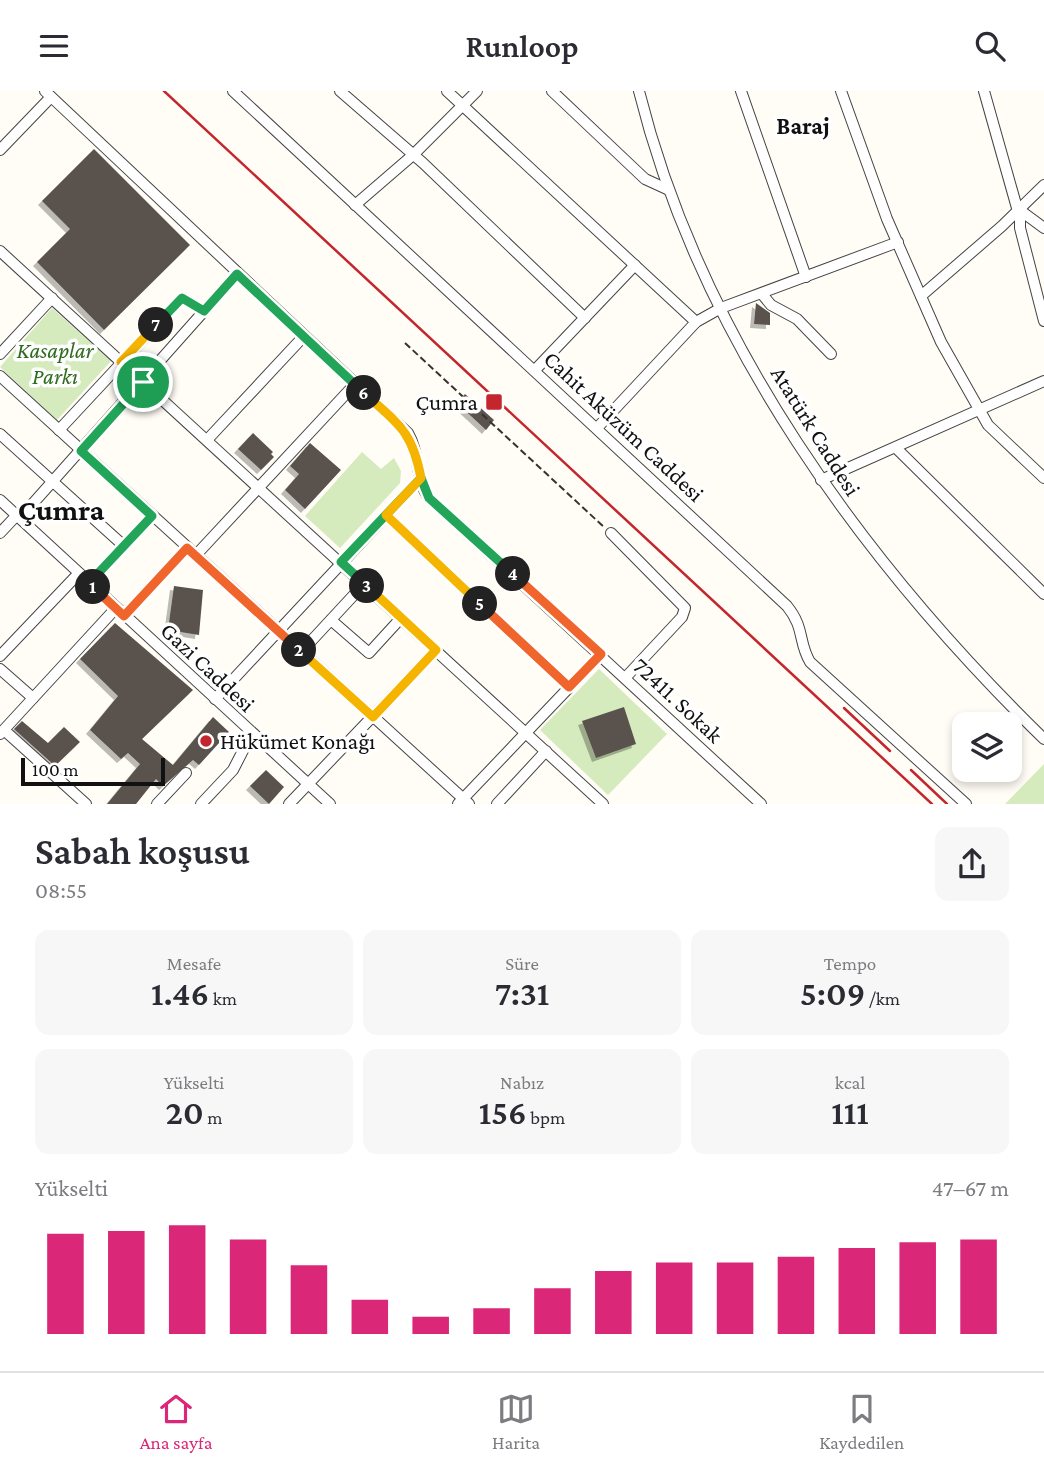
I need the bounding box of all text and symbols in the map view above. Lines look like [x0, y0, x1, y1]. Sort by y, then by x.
icon: menu [35, 27, 73, 65]
icon: search [971, 27, 1009, 65]
text: Runloop [465, 28, 579, 64]
district label: Baraj [776, 112, 830, 140]
pin: 7 [138, 307, 174, 343]
text: 7 [151, 314, 160, 335]
park label: Kasaplar Parkı [16, 337, 95, 389]
street label: Cahit Aküzüm Caddesi [539, 345, 709, 507]
pin [113, 352, 173, 412]
street label: Atatürk Caddesi [766, 362, 866, 500]
icon: arrive [124, 363, 162, 401]
pin: 6 [346, 375, 382, 411]
text: 6 [358, 382, 369, 403]
place label: Çumra [415, 389, 478, 415]
marker: Çumra [484, 392, 504, 412]
district label: Çumra [18, 493, 105, 526]
pin: 4 [496, 557, 530, 591]
text: 4 [507, 563, 518, 584]
pin: 3 [350, 568, 384, 603]
pin: 1 [76, 569, 110, 605]
text: 3 [362, 575, 371, 596]
text: 1 [89, 576, 96, 597]
pin: 5 [462, 587, 498, 621]
text: 5 [475, 593, 484, 614]
street label: Gazi Caddesi [156, 617, 260, 717]
pin: 2 [282, 633, 316, 667]
text: 2 [294, 639, 303, 660]
street label: 72411. Sokak [628, 652, 728, 748]
map controls [952, 712, 1022, 782]
button: layers [952, 712, 1022, 782]
place label: Hükümet Konağı [220, 728, 375, 754]
marker: Hükümet Konağı [198, 733, 214, 749]
scale bar [21, 755, 164, 787]
text: 100 m [32, 759, 79, 780]
button: share [935, 827, 1009, 901]
text: Sabah koşusu [35, 830, 250, 872]
text: 08:55 [35, 877, 87, 903]
text: Mesafe [167, 953, 221, 974]
text: Süre [505, 953, 539, 974]
text: Tempo [824, 953, 876, 974]
text: 1.46 [151, 974, 209, 1013]
text: 7:31 [495, 974, 549, 1013]
text: 5:09 [800, 974, 865, 1013]
text: km [209, 988, 237, 1009]
text: /km [865, 988, 900, 1009]
text: Yükselti [164, 1072, 224, 1093]
text: Nabız [500, 1072, 544, 1093]
text: kcal [835, 1072, 865, 1093]
text: 20 [166, 1093, 204, 1132]
text: 156 [479, 1093, 527, 1132]
text: 111 [831, 1093, 869, 1132]
text: m [204, 1107, 222, 1128]
text: bpm [527, 1107, 565, 1128]
text: Yükselti [35, 1175, 108, 1201]
text: 47–67 m [932, 1175, 1009, 1201]
tab: Ana sayfa [140, 1390, 213, 1453]
tab: Harita [492, 1390, 540, 1453]
tab: Kaydedilen [819, 1390, 904, 1453]

